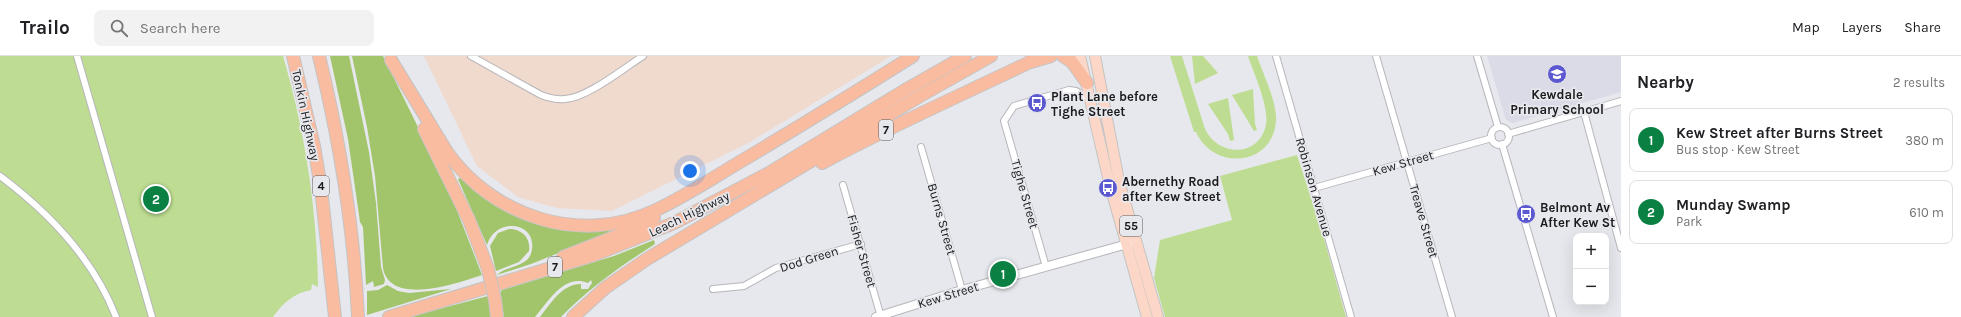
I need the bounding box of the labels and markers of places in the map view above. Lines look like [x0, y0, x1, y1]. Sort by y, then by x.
school or university icon: Kewdale Primary School [1546, 63, 1568, 85]
place label: Kewdale Primary School [1510, 87, 1604, 117]
place label: Plant Lane before Tighe Street [1051, 89, 1158, 119]
bus stop icon: Plant Lane before Tighe Street [1026, 92, 1048, 114]
place label: Abernethy Road after Kew Street [1122, 174, 1221, 204]
bus stop icon: Abernethy Road after Kew Street [1097, 177, 1119, 199]
pin: 2 [143, 184, 169, 214]
place label: Belmont Av After Kew St [1540, 200, 1615, 230]
bus stop icon: Belmont Av After Kew St [1515, 203, 1537, 225]
pin: 1 [990, 259, 1016, 289]

